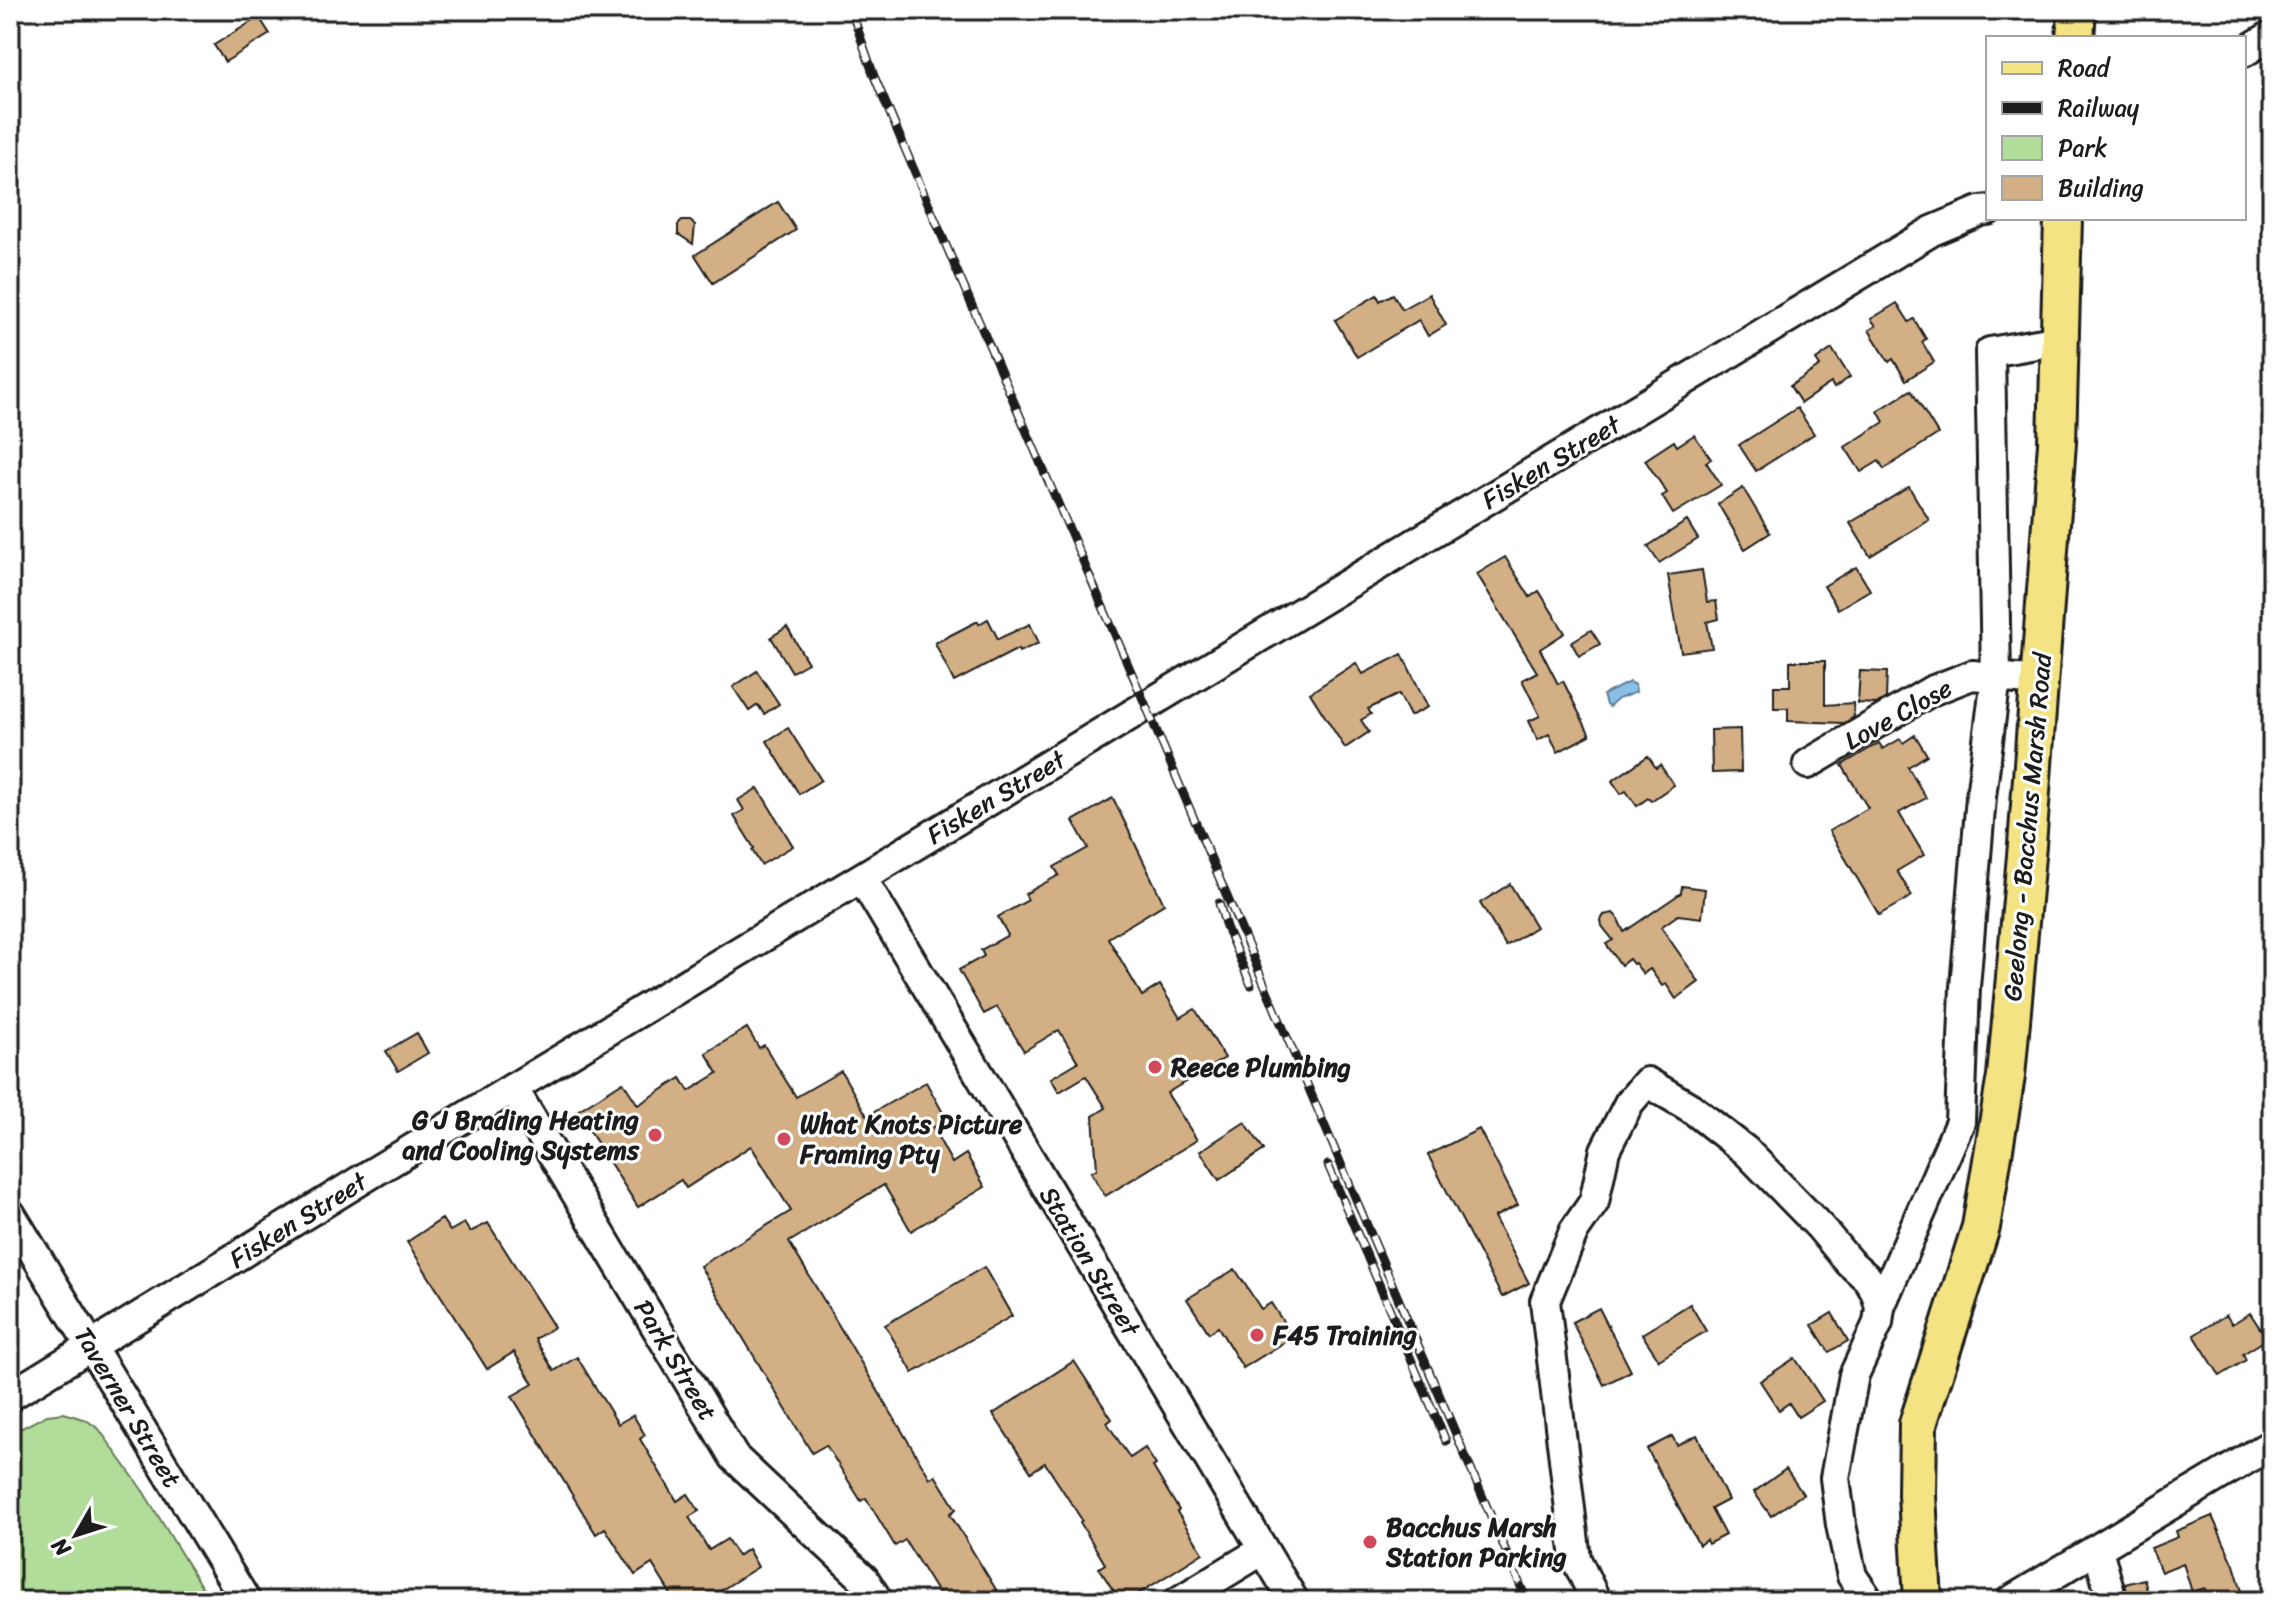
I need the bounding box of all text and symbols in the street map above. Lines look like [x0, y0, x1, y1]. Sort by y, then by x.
legend [1986, 36, 2246, 220]
text: Road [2058, 47, 2112, 89]
text: Railway [2058, 87, 2140, 129]
text: Park [2058, 127, 2107, 169]
text: Building [2058, 167, 2144, 209]
street label: Fisken Street [1472, 401, 1631, 522]
street label: Geelong - Bacchus Marsh Road [1989, 649, 2065, 1003]
street label: Love Close [1835, 665, 1961, 763]
street label: Fisken Street [917, 736, 1076, 857]
place label: Reece Plumbing [1170, 1044, 1351, 1090]
marker: Reece Plumbing [1146, 1058, 1164, 1076]
place label: G J Brading Heating and Cooling Systems [401, 1097, 640, 1173]
place label: What Knots Picture Framing Pty [799, 1101, 1023, 1177]
marker: G J Brading Heating and Cooling Systems [646, 1126, 664, 1144]
marker: What Knots Picture Framing Pty [775, 1130, 793, 1148]
street label: Fisken Street [220, 1158, 378, 1281]
street label: Station Street [1027, 1177, 1154, 1346]
street label: Park Street [621, 1290, 731, 1430]
place label: F45 Training [1272, 1312, 1417, 1358]
street label: Taverner Street [61, 1317, 195, 1497]
marker: F45 Training [1248, 1326, 1266, 1344]
north arrow [36, 1495, 116, 1575]
place label: Bacchus Marsh Station Parking [1385, 1504, 1567, 1580]
text: N [40, 1528, 81, 1566]
marker: Bacchus Marsh Station Parking [1361, 1533, 1379, 1551]

